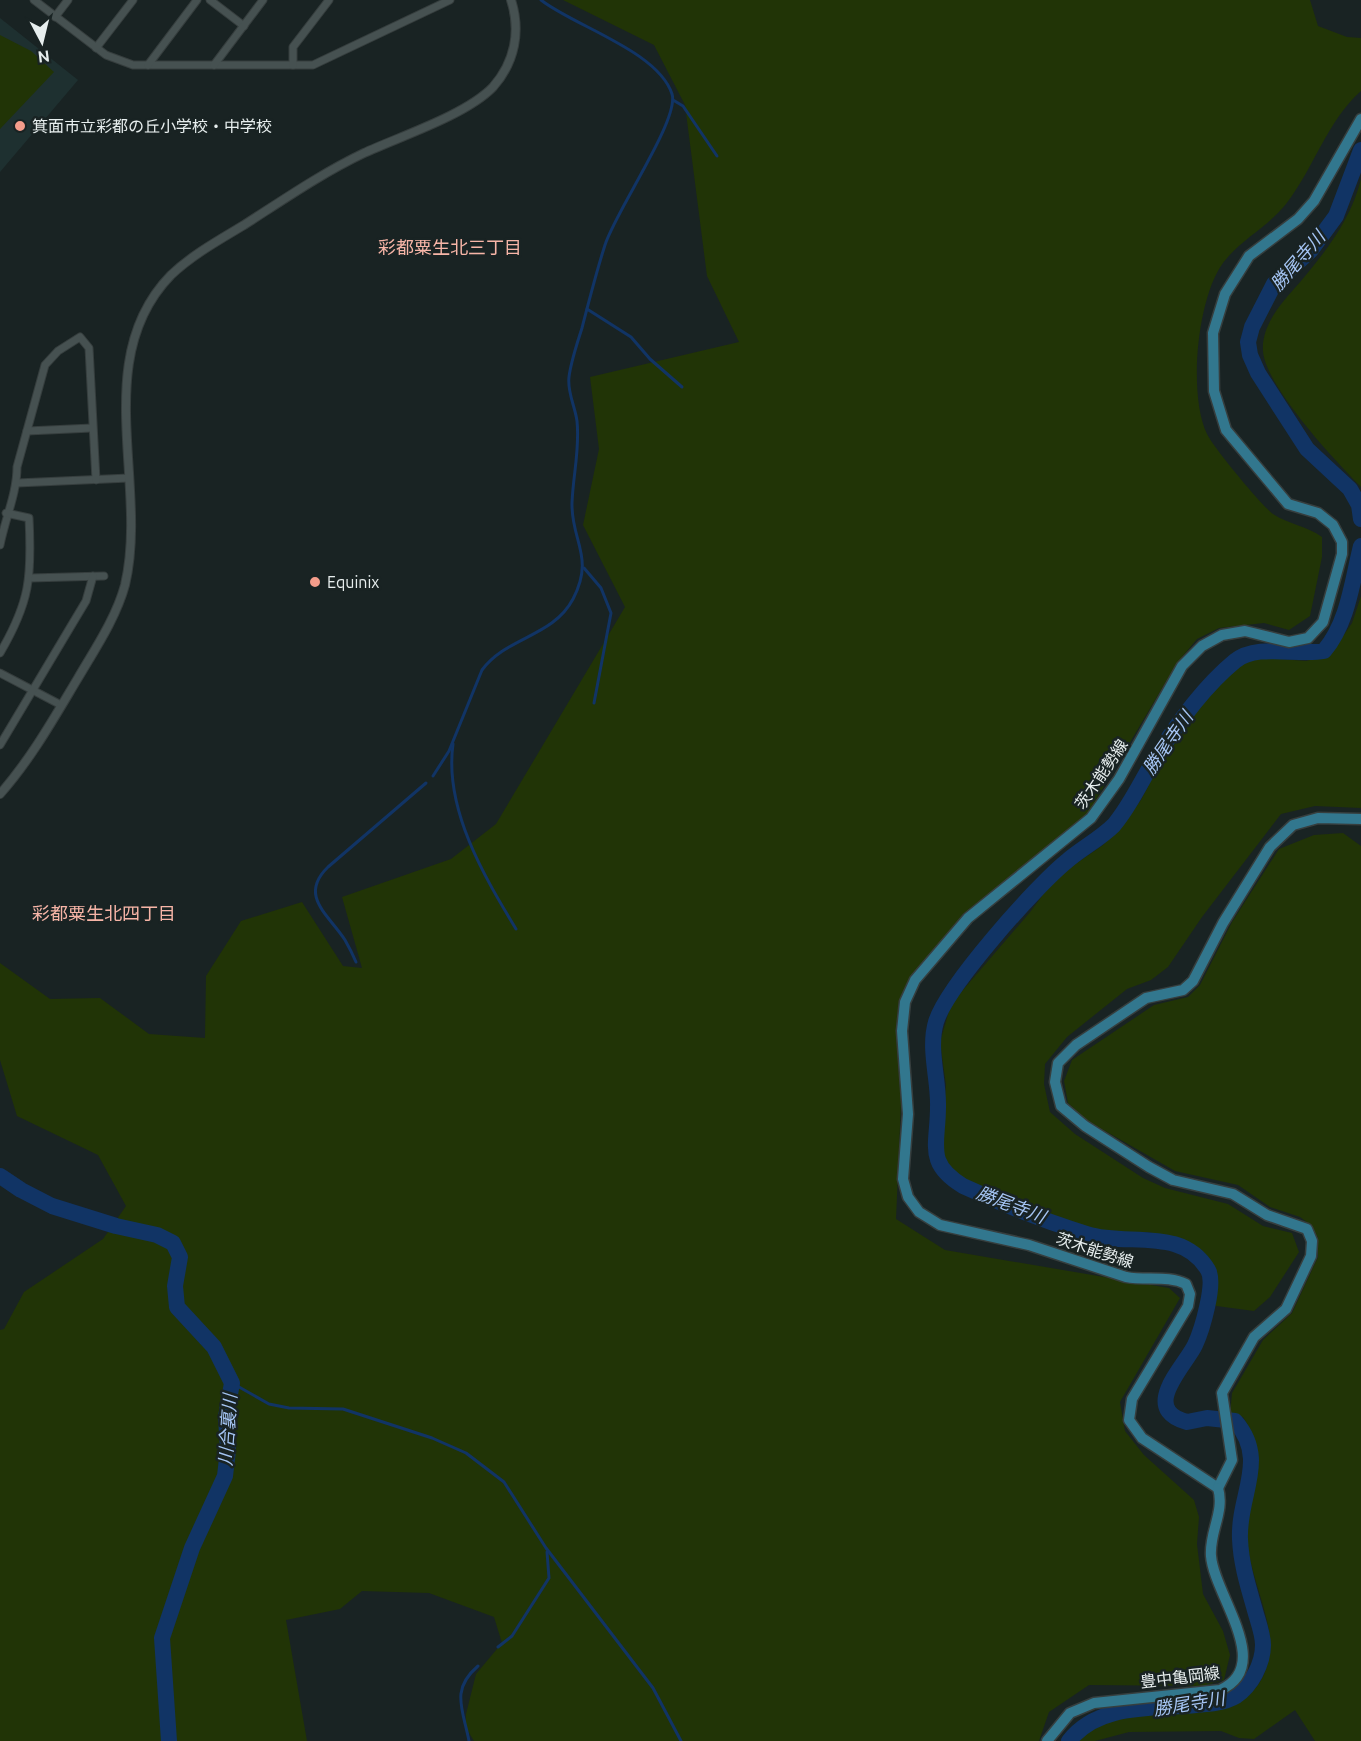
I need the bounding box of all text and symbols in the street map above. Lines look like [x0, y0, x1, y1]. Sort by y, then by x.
north arrow [12, 12, 72, 72]
text: N [37, 47, 51, 67]
place label: 箕面市立彩都の丘小学校・中学校 [32, 117, 272, 135]
marker: 箕面市立彩都の丘小学校・中学校 [13, 119, 27, 133]
water label: 勝尾寺川 [1266, 225, 1330, 294]
district label: 彩都粟生北三丁目 [378, 237, 522, 257]
place label: Equinix [327, 573, 379, 591]
marker: Equinix [308, 575, 322, 589]
water label: 勝尾寺川 [1138, 706, 1197, 778]
street label: 茨木能勢線 [1071, 736, 1131, 812]
district label: 彩都粟生北四丁目 [32, 903, 176, 923]
water label: 勝尾寺川 [974, 1182, 1050, 1227]
street label: 茨木能勢線 [1054, 1229, 1136, 1271]
water label: 川合裏川 [215, 1391, 240, 1467]
street label: 豊中亀岡線 [1139, 1663, 1221, 1691]
water label: 勝尾寺川 [1152, 1687, 1228, 1719]

